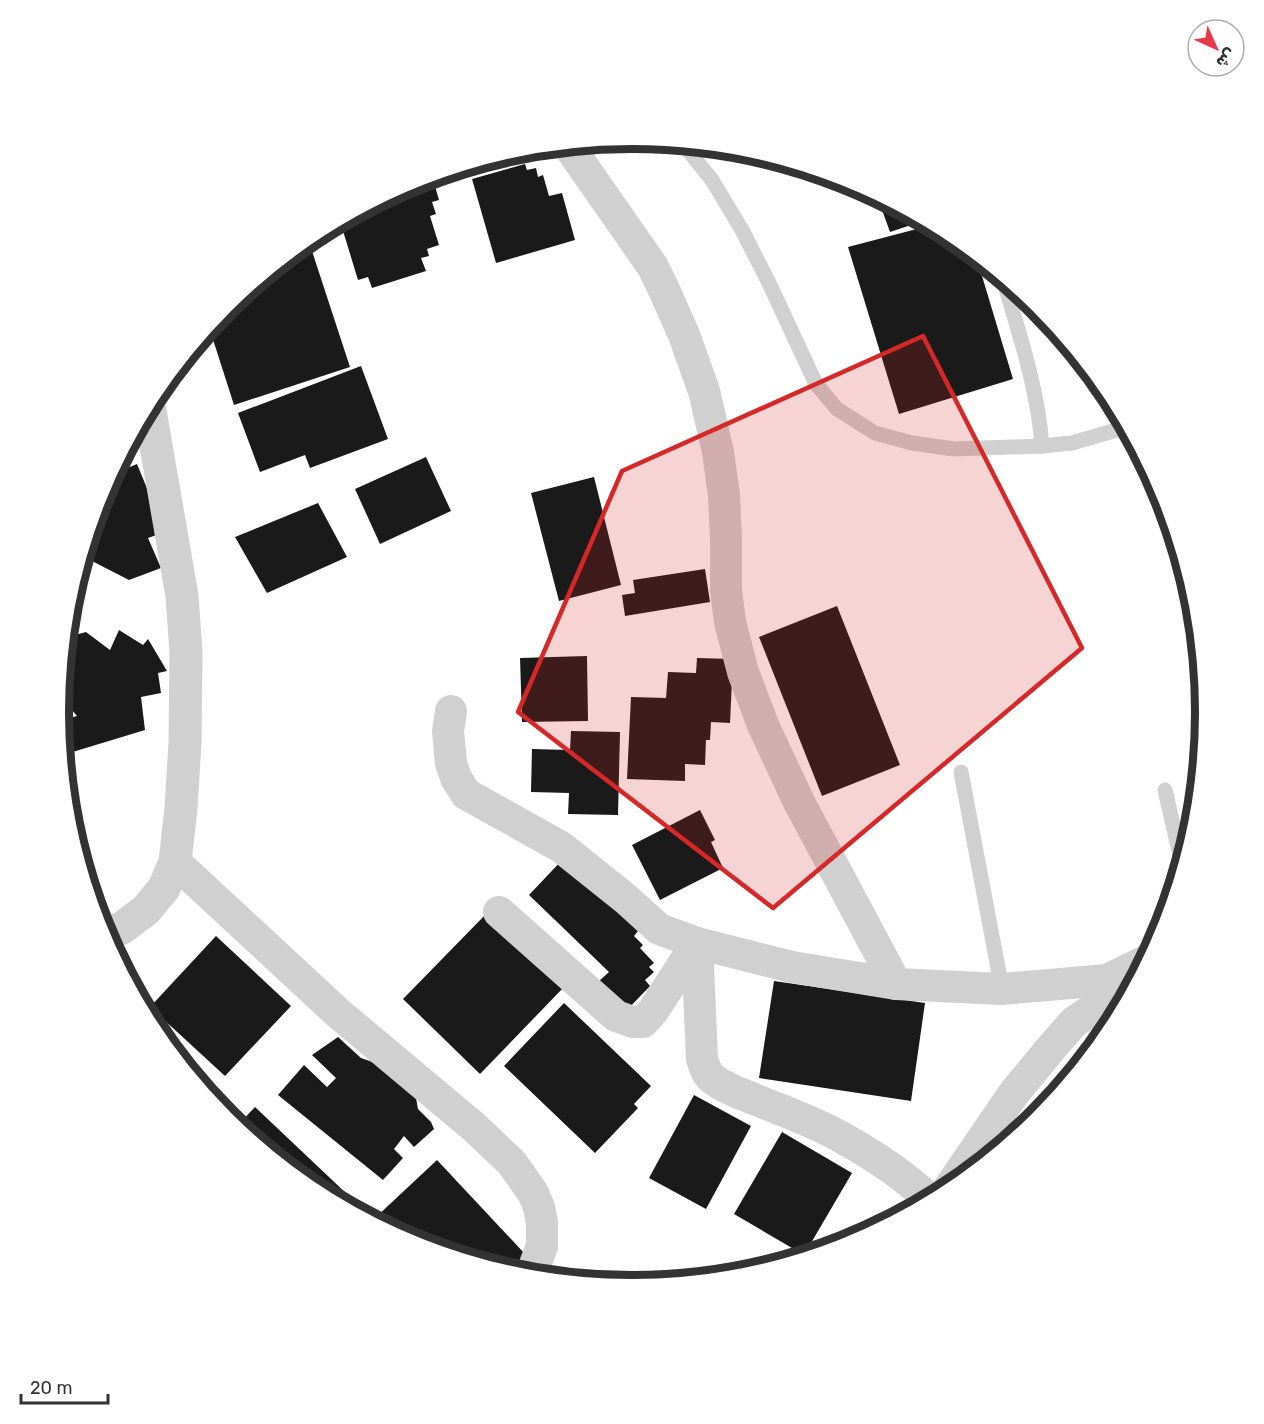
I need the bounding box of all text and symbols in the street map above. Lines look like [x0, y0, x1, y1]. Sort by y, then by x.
north arrow [1186, 18, 1246, 78]
text: ش [1212, 44, 1240, 72]
scale bar [21, 1367, 108, 1405]
text: 20 m [30, 1377, 72, 1399]

